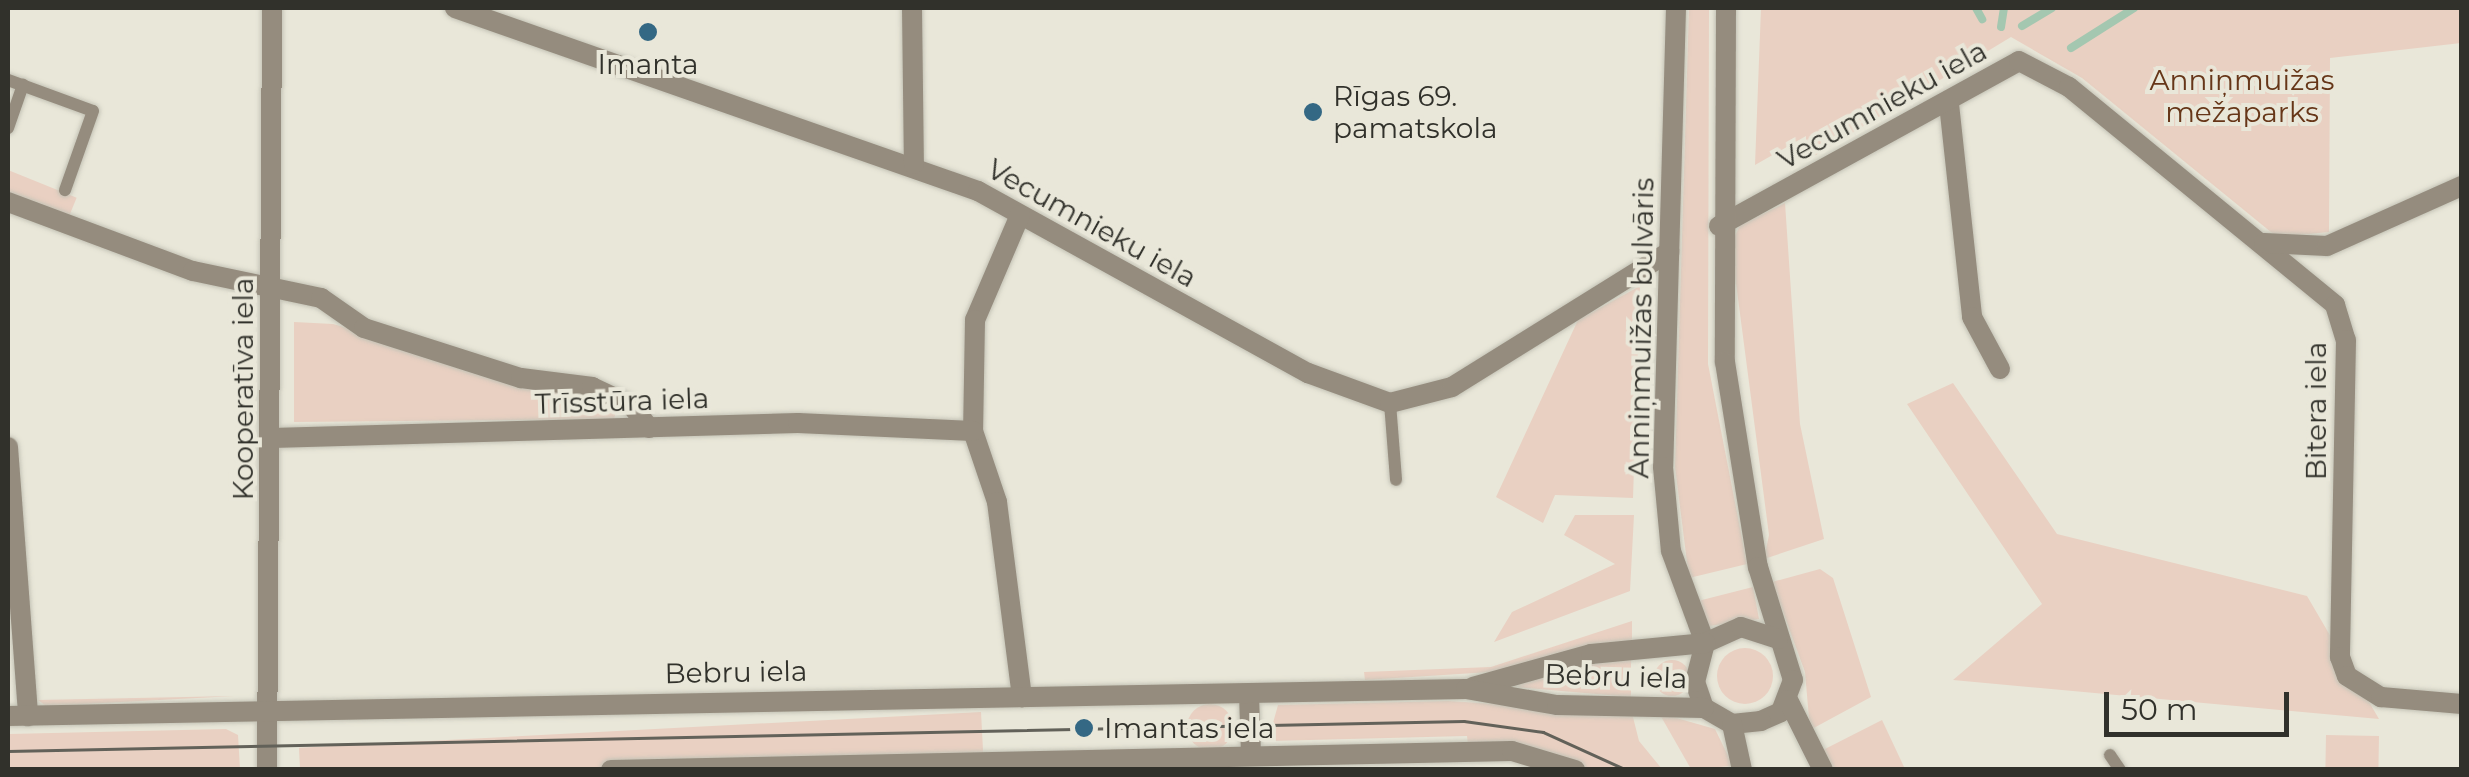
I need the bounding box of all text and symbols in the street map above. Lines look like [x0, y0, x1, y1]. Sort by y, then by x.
marker: Imanta [637, 21, 659, 43]
street label: Vecumnieku iela [1772, 34, 1992, 176]
place label: Imanta [598, 47, 698, 81]
park label: Anniņmuižas mežaparks [2150, 63, 2334, 129]
place label: Rīgas 69. pamatskola [1333, 79, 1497, 145]
marker: Rīgas 69. pamatskola [1302, 101, 1324, 123]
street label: Vecumnieku iela [982, 152, 1202, 294]
street label: Anniņmuižas bulvāris [1622, 177, 1660, 479]
street label: Kooperatīva iela [226, 278, 260, 500]
street label: Bitera iela [2299, 342, 2333, 480]
street label: Trīsstūra iela [534, 381, 710, 421]
street label: Bebru iela [664, 654, 808, 690]
street label: Bebru iela [1544, 657, 1688, 695]
scale bar [2109, 672, 2294, 734]
text: 50 m [2121, 691, 2198, 728]
place label: Imantas iela [1104, 711, 1274, 745]
marker: Imantas iela [1073, 717, 1095, 739]

